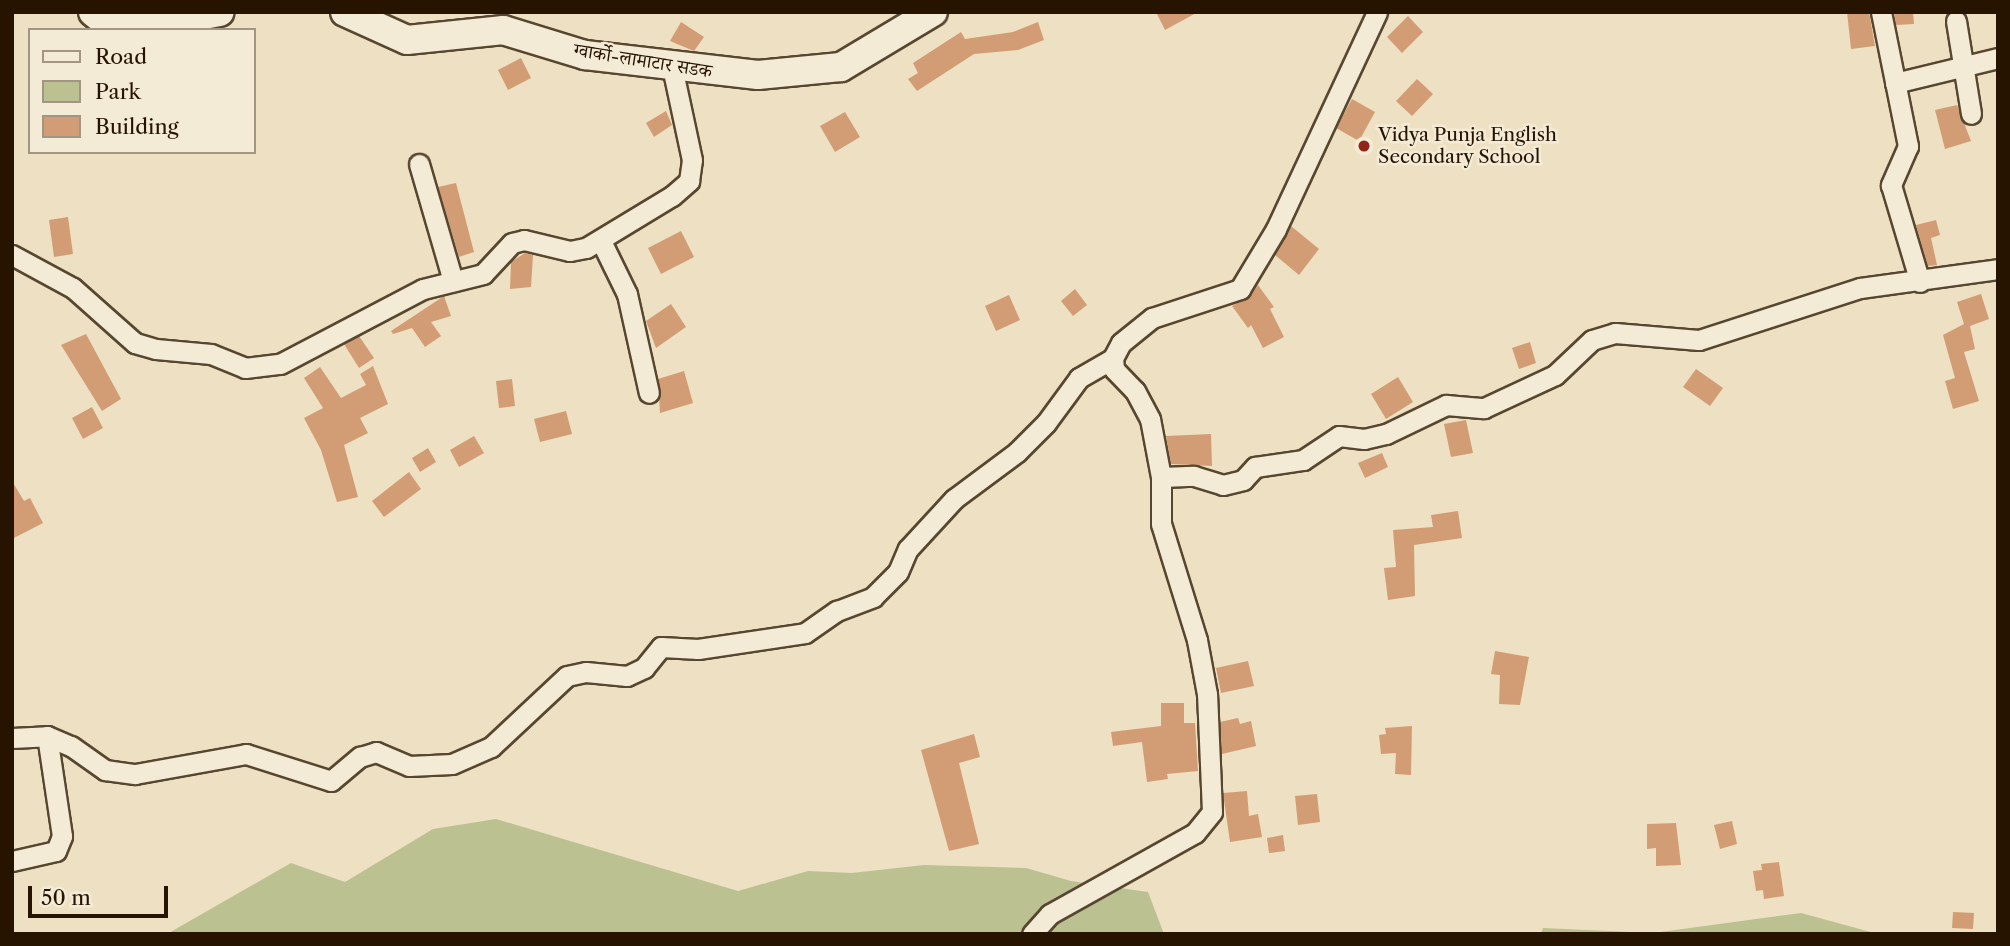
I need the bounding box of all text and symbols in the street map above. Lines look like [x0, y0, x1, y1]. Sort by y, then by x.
legend [28, 28, 256, 154]
street label: ग्वार्को-लामाटार सडक [572, 39, 714, 83]
text: Road [95, 44, 147, 69]
text: Park [95, 79, 141, 104]
text: Building [95, 114, 179, 139]
place label: Vidya Punja English Secondary School [1378, 124, 1557, 168]
marker: Vidya Punja English Secondary School [1356, 138, 1372, 154]
scale bar [32, 872, 172, 916]
text: 50 m [41, 885, 91, 910]

